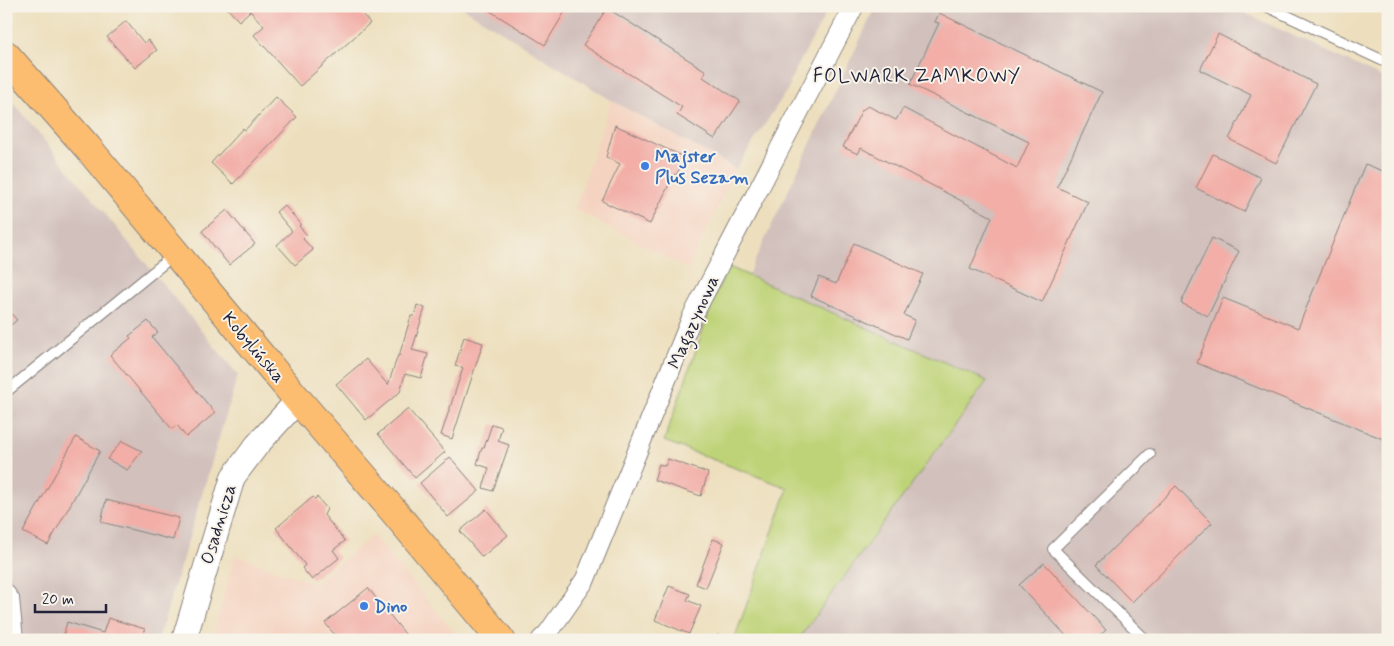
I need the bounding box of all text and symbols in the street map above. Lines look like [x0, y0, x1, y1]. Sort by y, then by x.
district label: FOLWARK ZAMKOWY [813, 64, 1021, 89]
place label: Majster Plus Sezam [655, 145, 749, 190]
marker: Majster Plus Sezam [639, 160, 651, 172]
street label: Magazynowa [663, 272, 727, 374]
street label: Kobylińska [216, 307, 290, 388]
street label: Osadnicza [195, 481, 242, 567]
scale bar [35, 581, 106, 613]
text: 20 m [42, 590, 74, 610]
place label: Dino [374, 595, 407, 619]
marker: Dino [358, 600, 370, 612]

